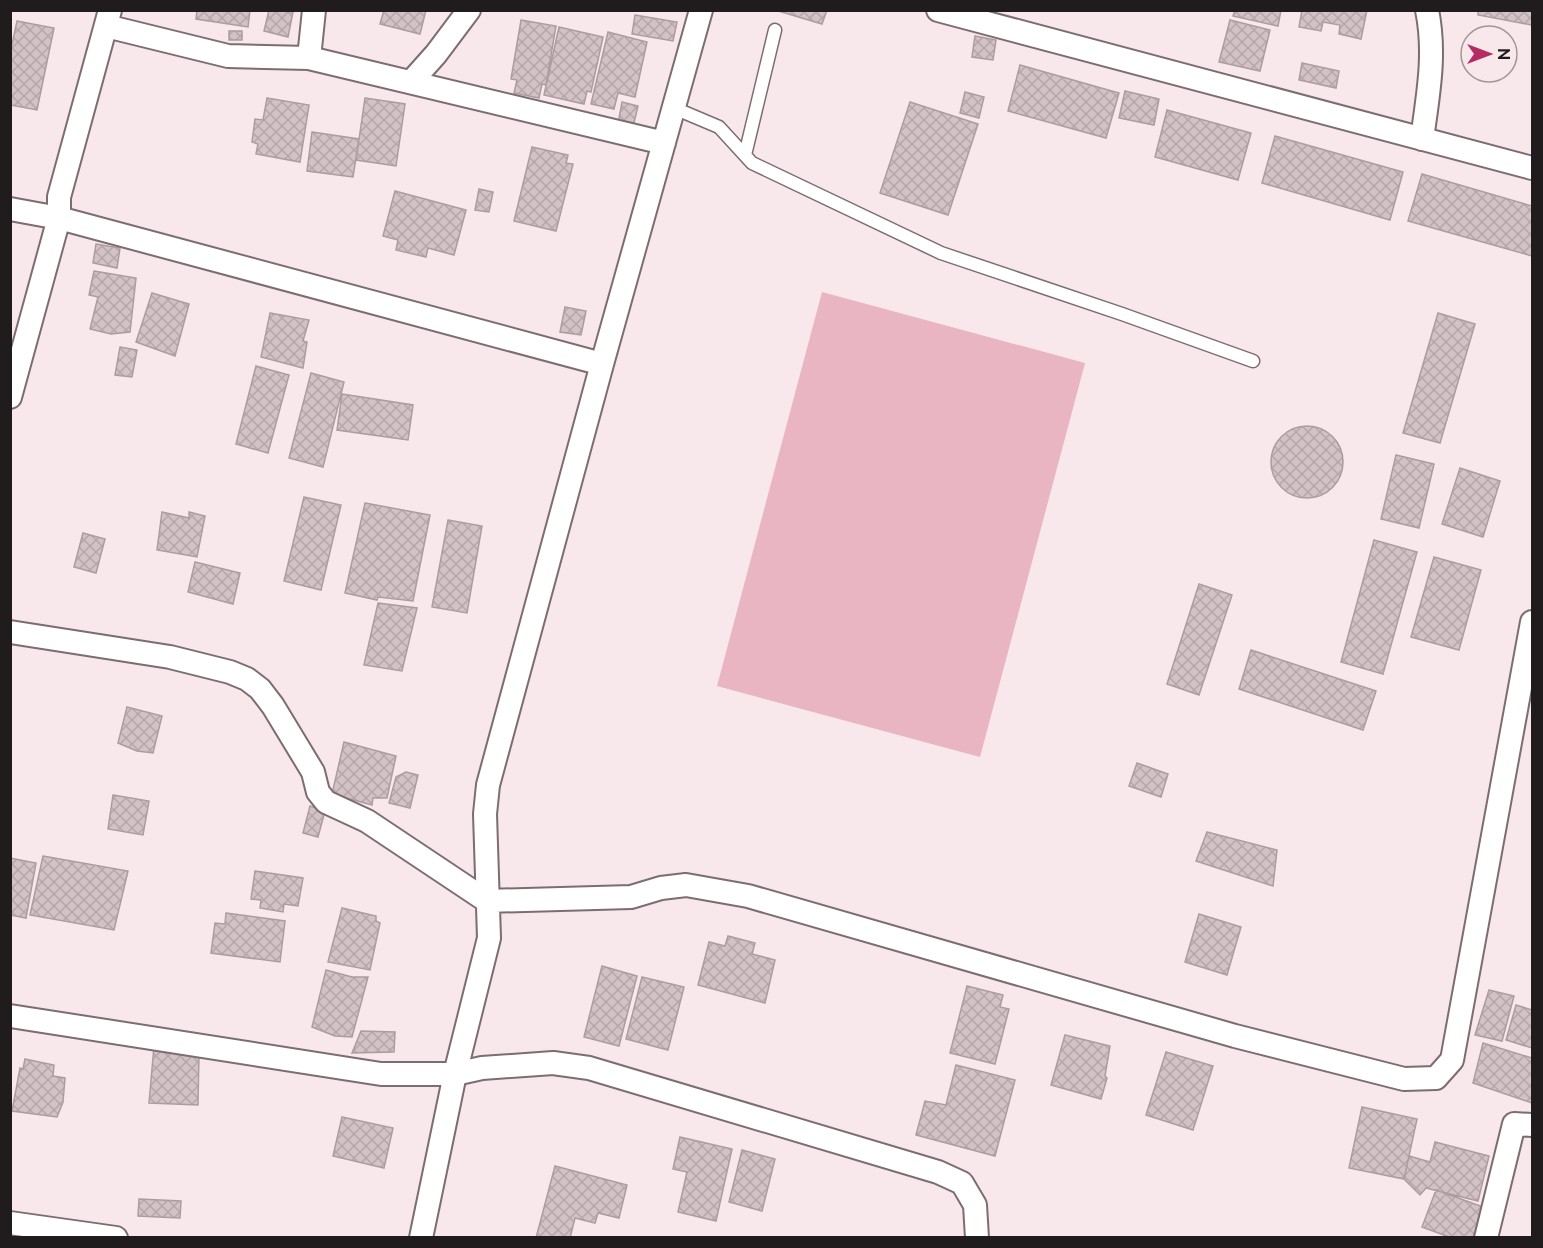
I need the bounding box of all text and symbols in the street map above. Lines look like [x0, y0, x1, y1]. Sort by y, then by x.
north arrow [1459, 24, 1519, 84]
text: N [1494, 48, 1513, 60]

